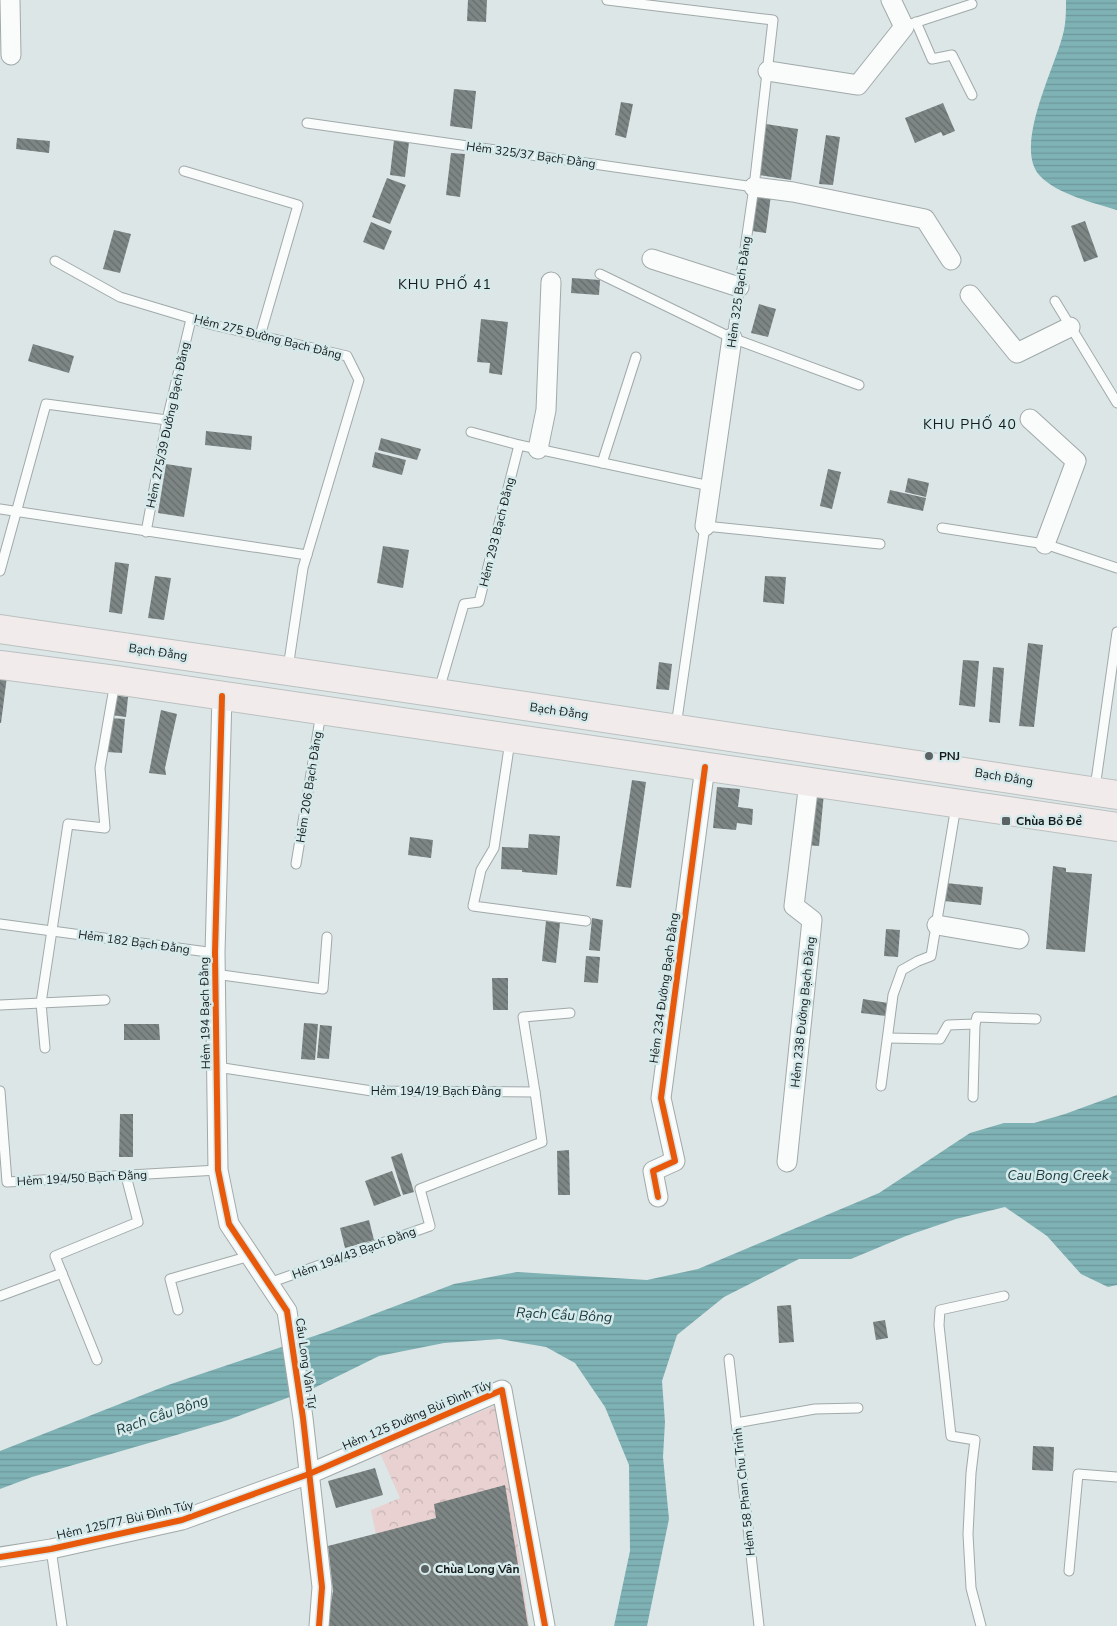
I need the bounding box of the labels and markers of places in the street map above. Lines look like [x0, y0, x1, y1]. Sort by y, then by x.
place label: PNJ [939, 748, 960, 764]
marker: PNJ [923, 750, 935, 762]
place label: Chùa Bồ Đề [1016, 813, 1082, 829]
marker: Chùa Bồ Đề [1000, 815, 1012, 827]
place label: Chùa Long Vân [435, 1561, 519, 1577]
marker: Chùa Long Vân [419, 1563, 431, 1575]

